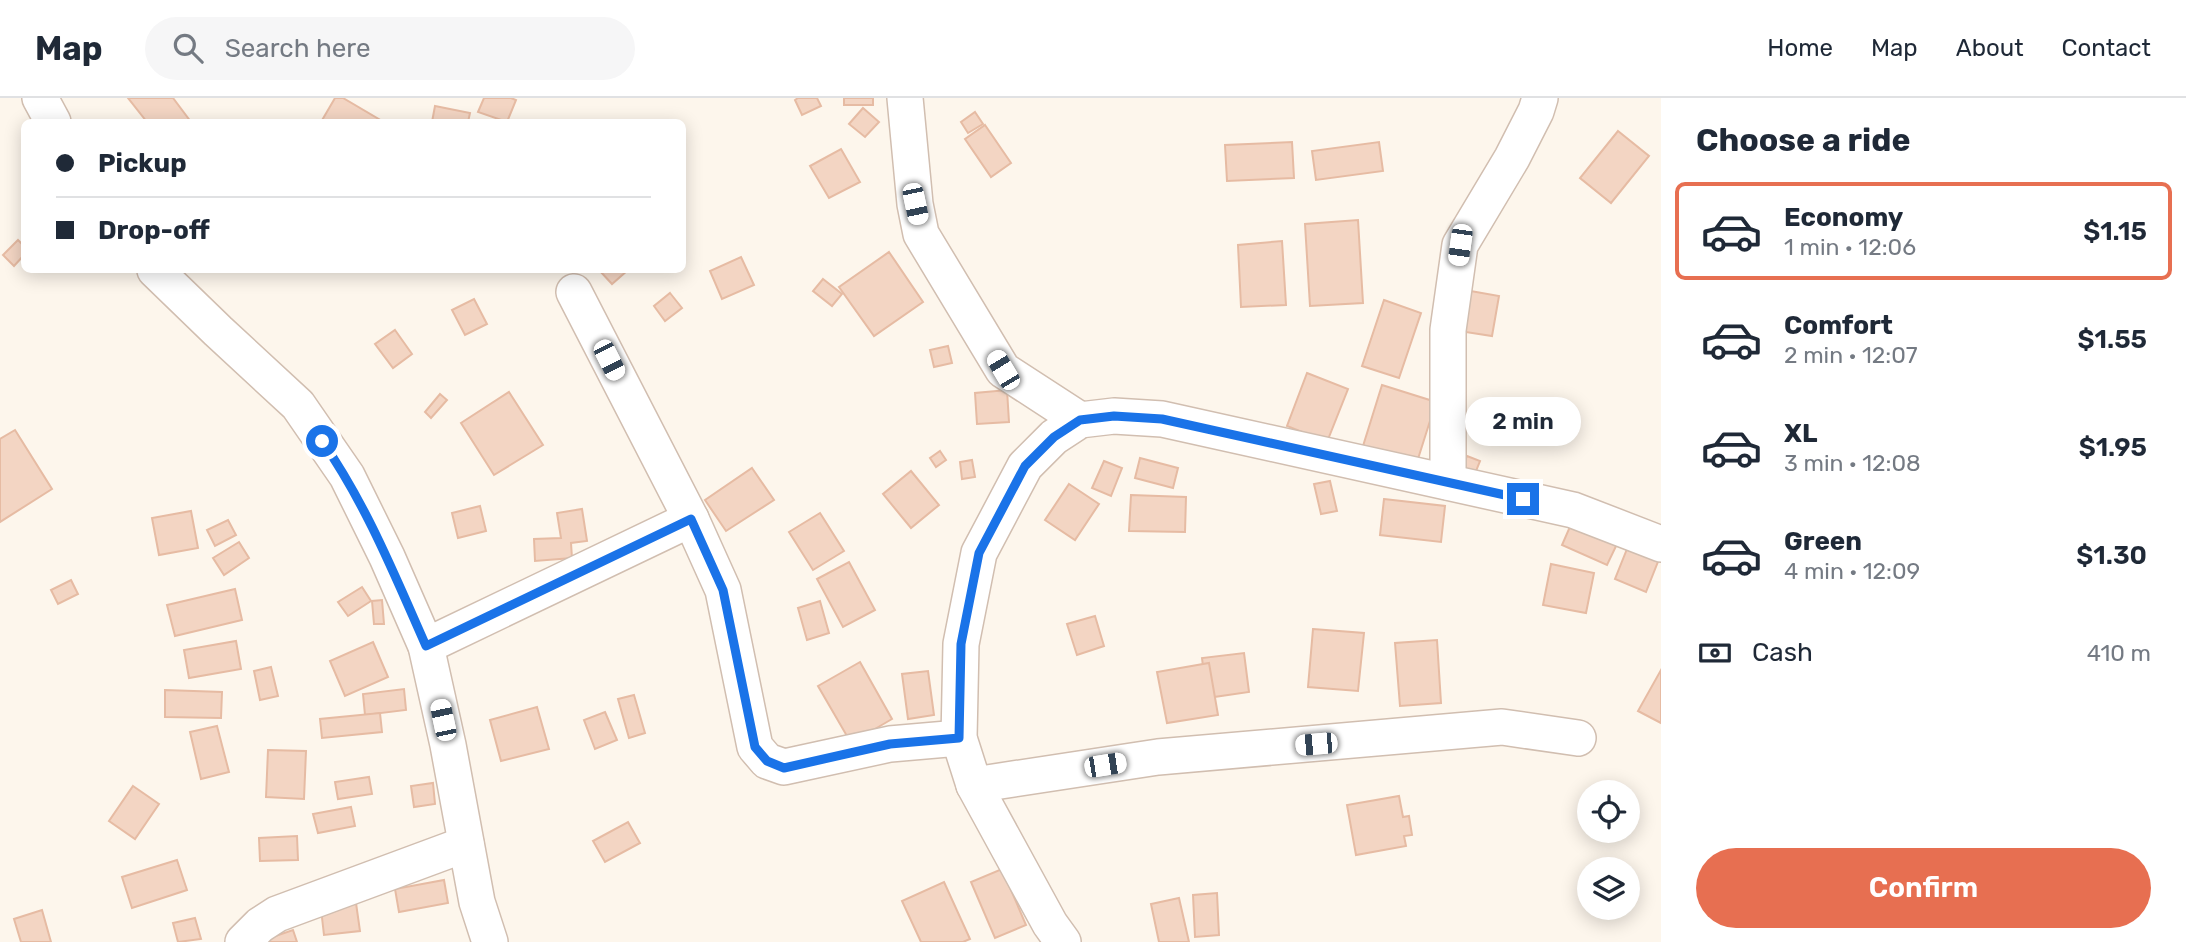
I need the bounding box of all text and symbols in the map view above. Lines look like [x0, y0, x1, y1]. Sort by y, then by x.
search box [145, 17, 635, 80]
text: Map [35, 29, 103, 68]
icon: search [169, 29, 207, 67]
text: Search here [225, 33, 370, 64]
text: Home [1767, 34, 1833, 62]
text: Map [1871, 34, 1918, 62]
text: About [1956, 34, 2024, 62]
text: Contact [2062, 34, 2151, 62]
text: Choose a ride [1696, 121, 1910, 159]
text: Pickup [98, 148, 187, 179]
car [901, 181, 930, 227]
icon: car [1700, 200, 1763, 263]
text: Economy [1784, 202, 1903, 233]
text: Drop-off [98, 215, 210, 246]
text: $1.15 [2083, 216, 2147, 247]
car [1447, 223, 1474, 267]
text: 1 min · 12:06 [1784, 233, 1916, 261]
icon: car [1700, 308, 1763, 371]
text: Comfort [1784, 310, 1893, 341]
text: $1.55 [2077, 324, 2147, 355]
car [591, 337, 628, 383]
text: 2 min · 12:07 [1784, 341, 1918, 369]
car [984, 347, 1023, 393]
callout: 2 min [1465, 398, 1581, 446]
text: 2 min [1492, 407, 1554, 435]
icon: car [1700, 416, 1763, 479]
text: XL [1784, 418, 1817, 449]
route start [306, 425, 338, 457]
text: $1.95 [2079, 432, 2147, 463]
text: 3 min · 12:08 [1784, 449, 1921, 477]
route end [1507, 483, 1539, 515]
icon: car [1700, 524, 1763, 587]
text: Green [1784, 526, 1862, 557]
text: $1.30 [2076, 540, 2147, 571]
text: 4 min · 12:09 [1784, 557, 1920, 585]
icon: cash [1696, 634, 1734, 672]
text: Cash [1752, 637, 1813, 668]
text: 410 m [2087, 639, 2151, 667]
car [429, 697, 458, 743]
car [1295, 732, 1338, 756]
car [1083, 751, 1128, 779]
map controls [1577, 780, 1640, 920]
button: locate [1577, 780, 1640, 843]
button: Confirm [1696, 848, 2151, 928]
button: layers [1577, 857, 1640, 920]

